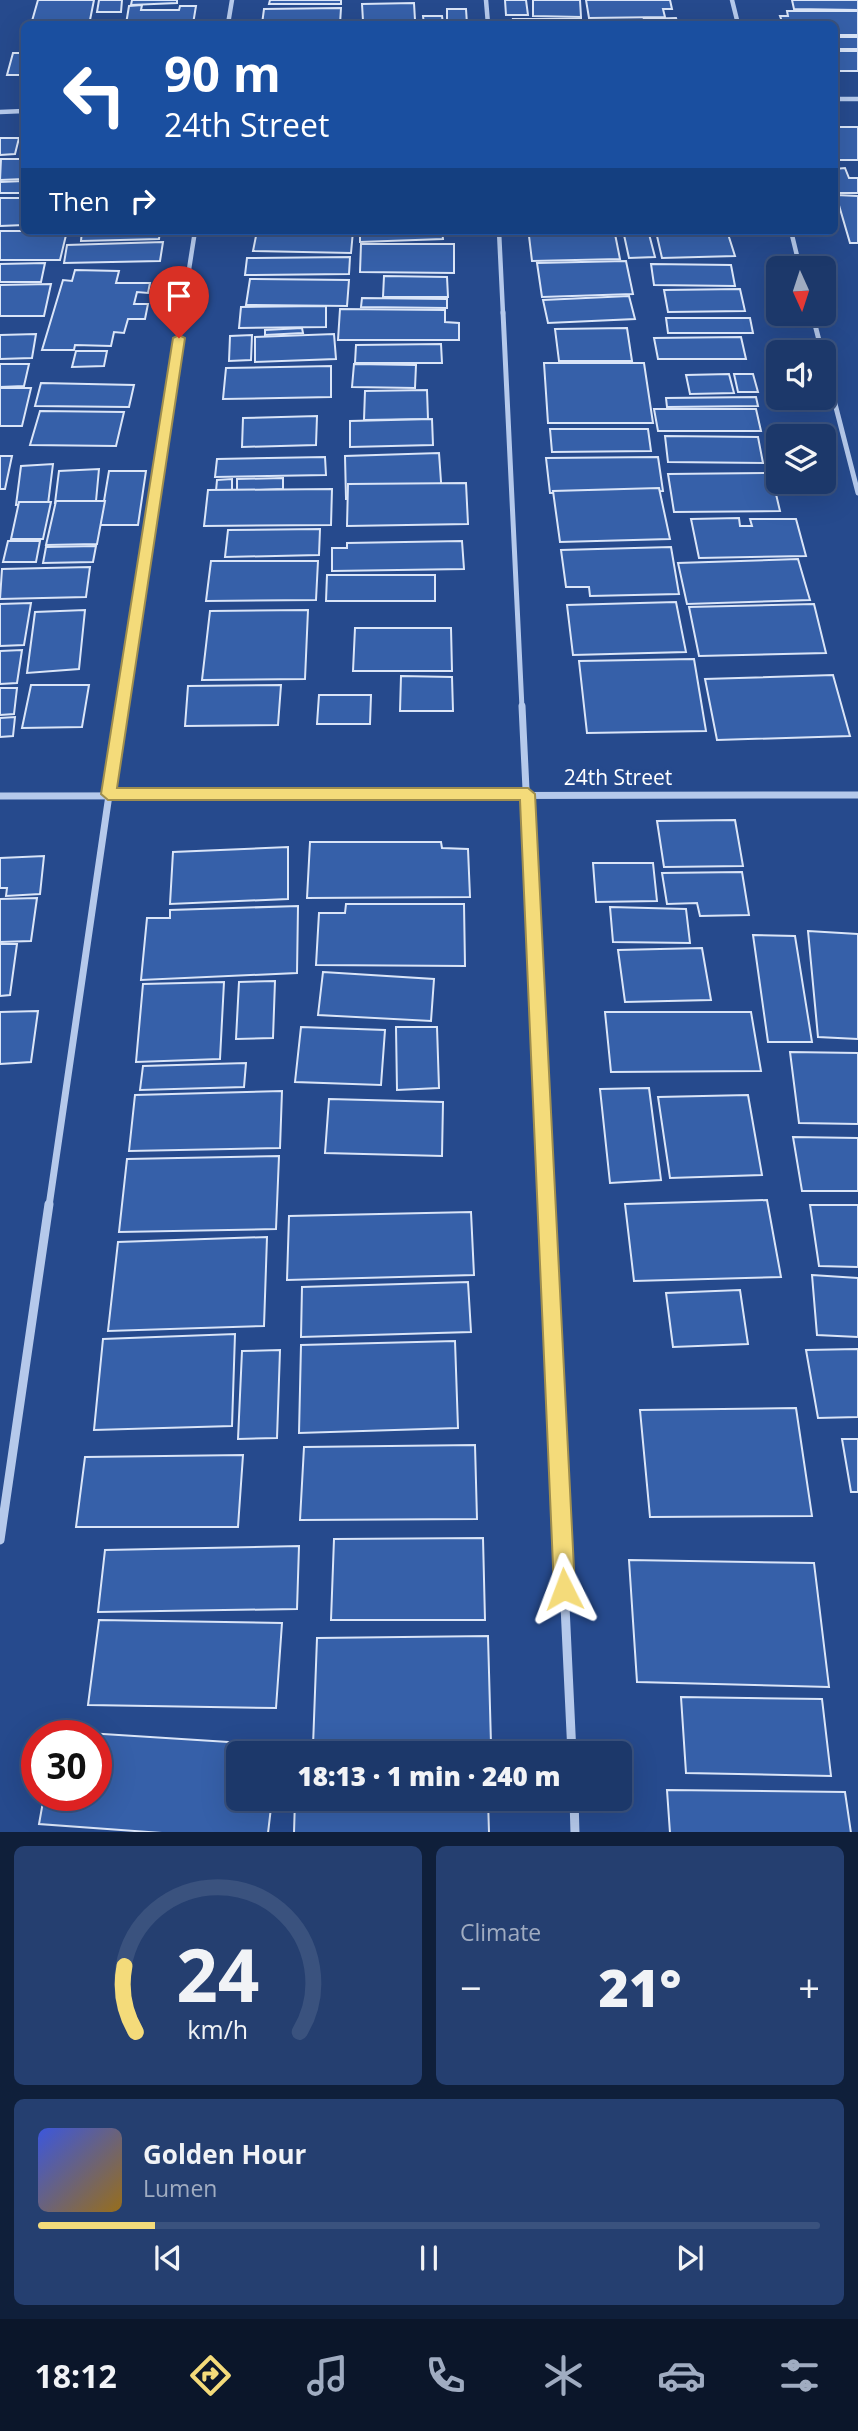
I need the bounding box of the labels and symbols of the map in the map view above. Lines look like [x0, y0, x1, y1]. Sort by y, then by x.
north arrow [766, 256, 836, 326]
pin [149, 266, 209, 338]
street label: 24th Street [564, 763, 672, 791]
position arrow [527, 1552, 601, 1626]
speed limit sign: 30 [21, 1720, 112, 1811]

